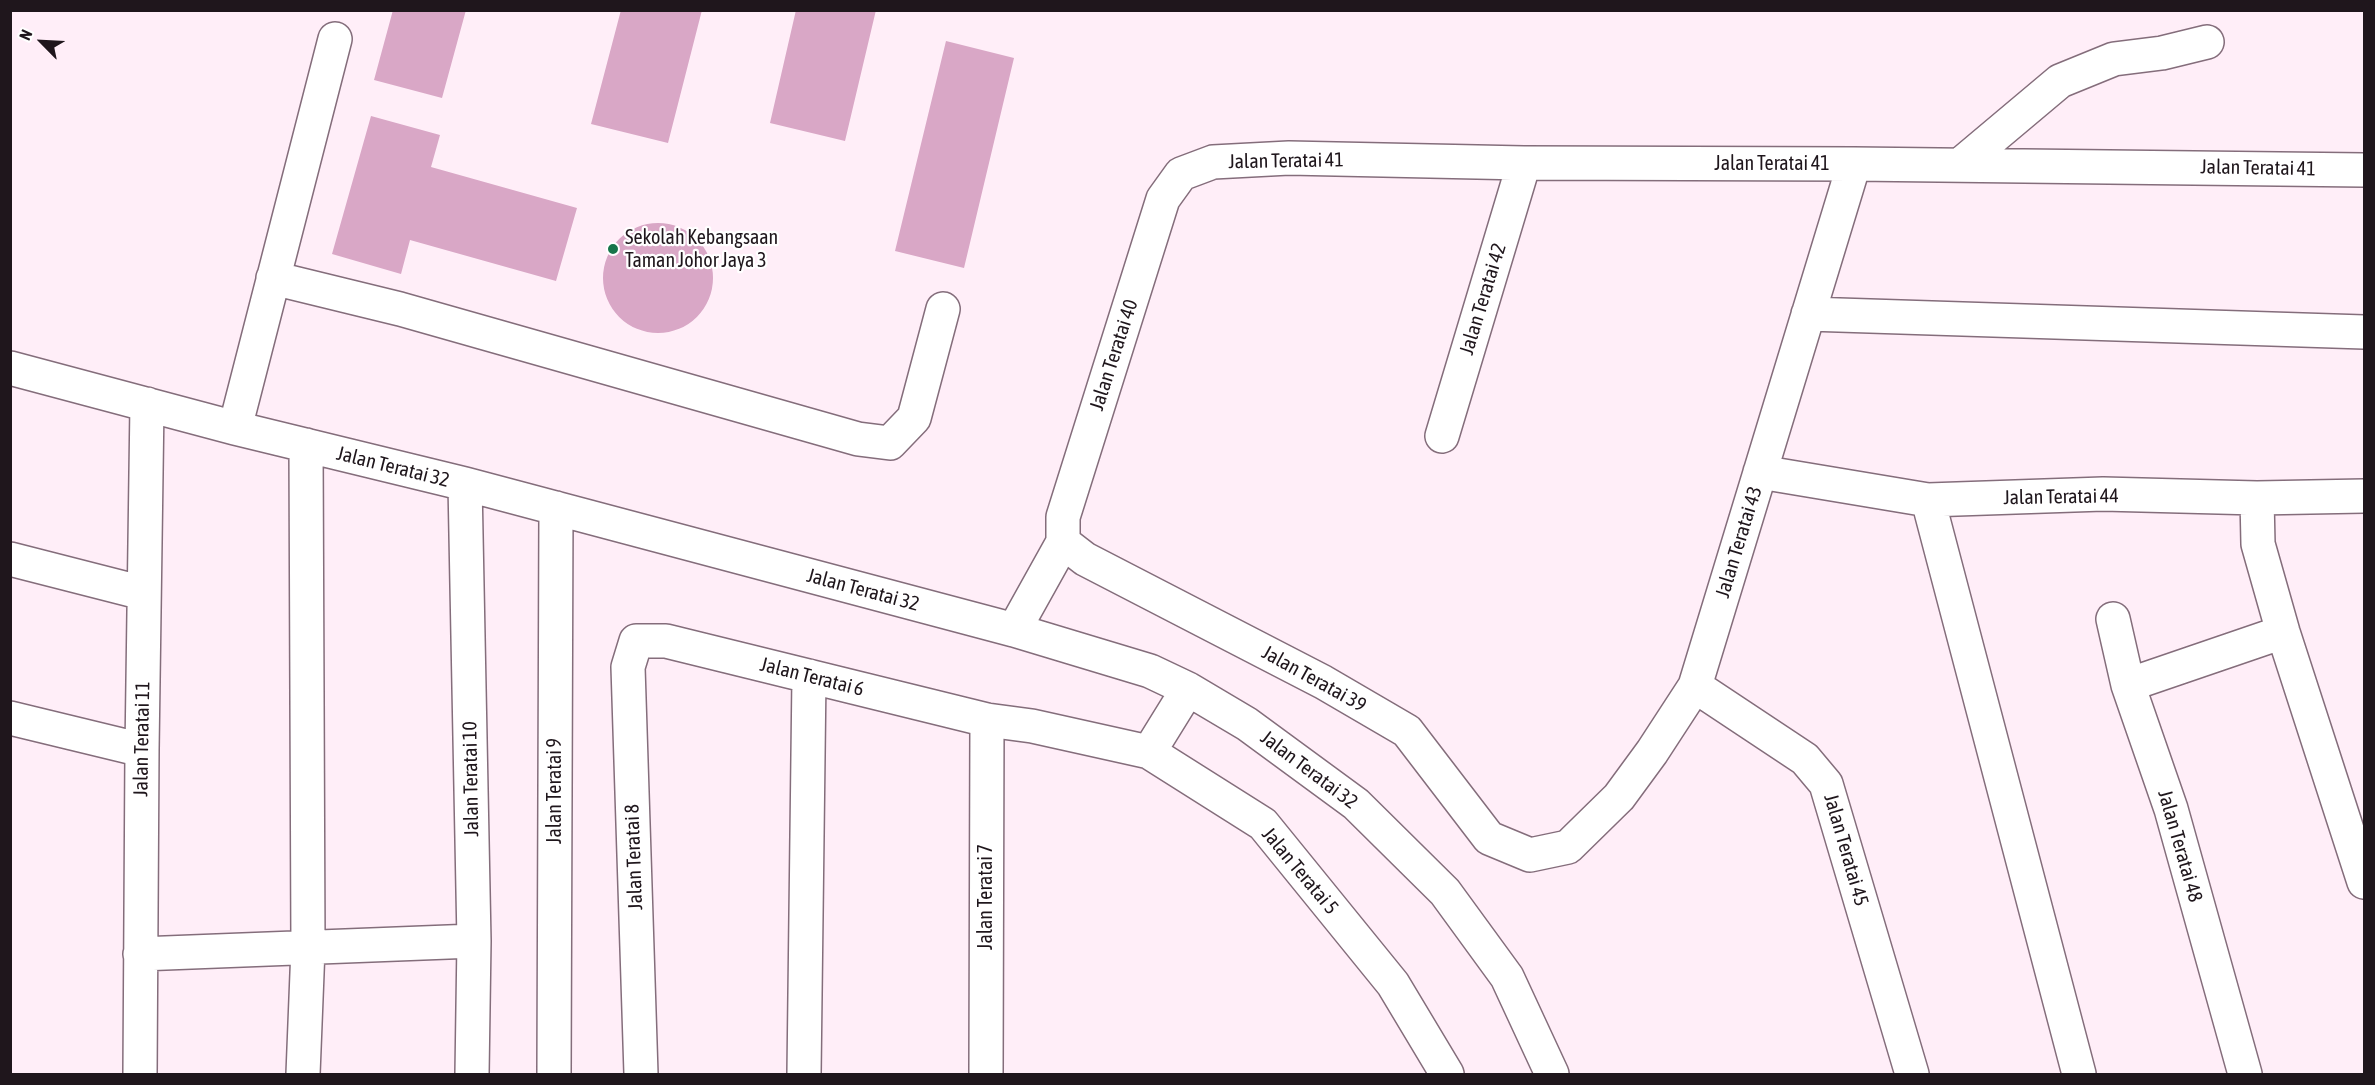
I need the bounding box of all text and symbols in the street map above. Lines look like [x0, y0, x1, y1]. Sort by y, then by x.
north arrow [12, 12, 72, 72]
text: N [15, 27, 36, 43]
street label: Jalan Teratai 41 [1228, 148, 1344, 174]
street label: Jalan Teratai 41 [1714, 152, 1830, 176]
street label: Jalan Teratai 41 [2200, 155, 2316, 181]
place label: Sekolah Kebangsaan Taman Johor Jaya 3 [625, 226, 778, 273]
street label: Jalan Teratai 42 [1455, 240, 1511, 358]
marker: Sekolah Kebangsaan Taman Johor Jaya 3 [606, 242, 620, 256]
street label: Jalan Teratai 40 [1085, 296, 1143, 414]
street label: Jalan Teratai 32 [334, 441, 452, 493]
street label: Jalan Teratai 43 [1711, 483, 1767, 601]
street label: Jalan Teratai 44 [2003, 484, 2119, 510]
street label: Jalan Teratai 32 [804, 563, 922, 617]
street label: Jalan Teratai 39 [1258, 641, 1370, 717]
street label: Jalan Teratai 6 [758, 653, 866, 701]
street label: Jalan Teratai 11 [129, 681, 155, 797]
street label: Jalan Teratai 10 [458, 721, 484, 837]
street label: Jalan Teratai 32 [1256, 726, 1362, 814]
street label: Jalan Teratai 9 [543, 738, 567, 844]
street label: Jalan Teratai 48 [2153, 787, 2207, 905]
street label: Jalan Teratai 45 [1819, 791, 1873, 909]
street label: Jalan Teratai 8 [620, 804, 648, 910]
street label: Jalan Teratai 5 [1257, 823, 1343, 919]
street label: Jalan Teratai 7 [974, 844, 998, 950]

